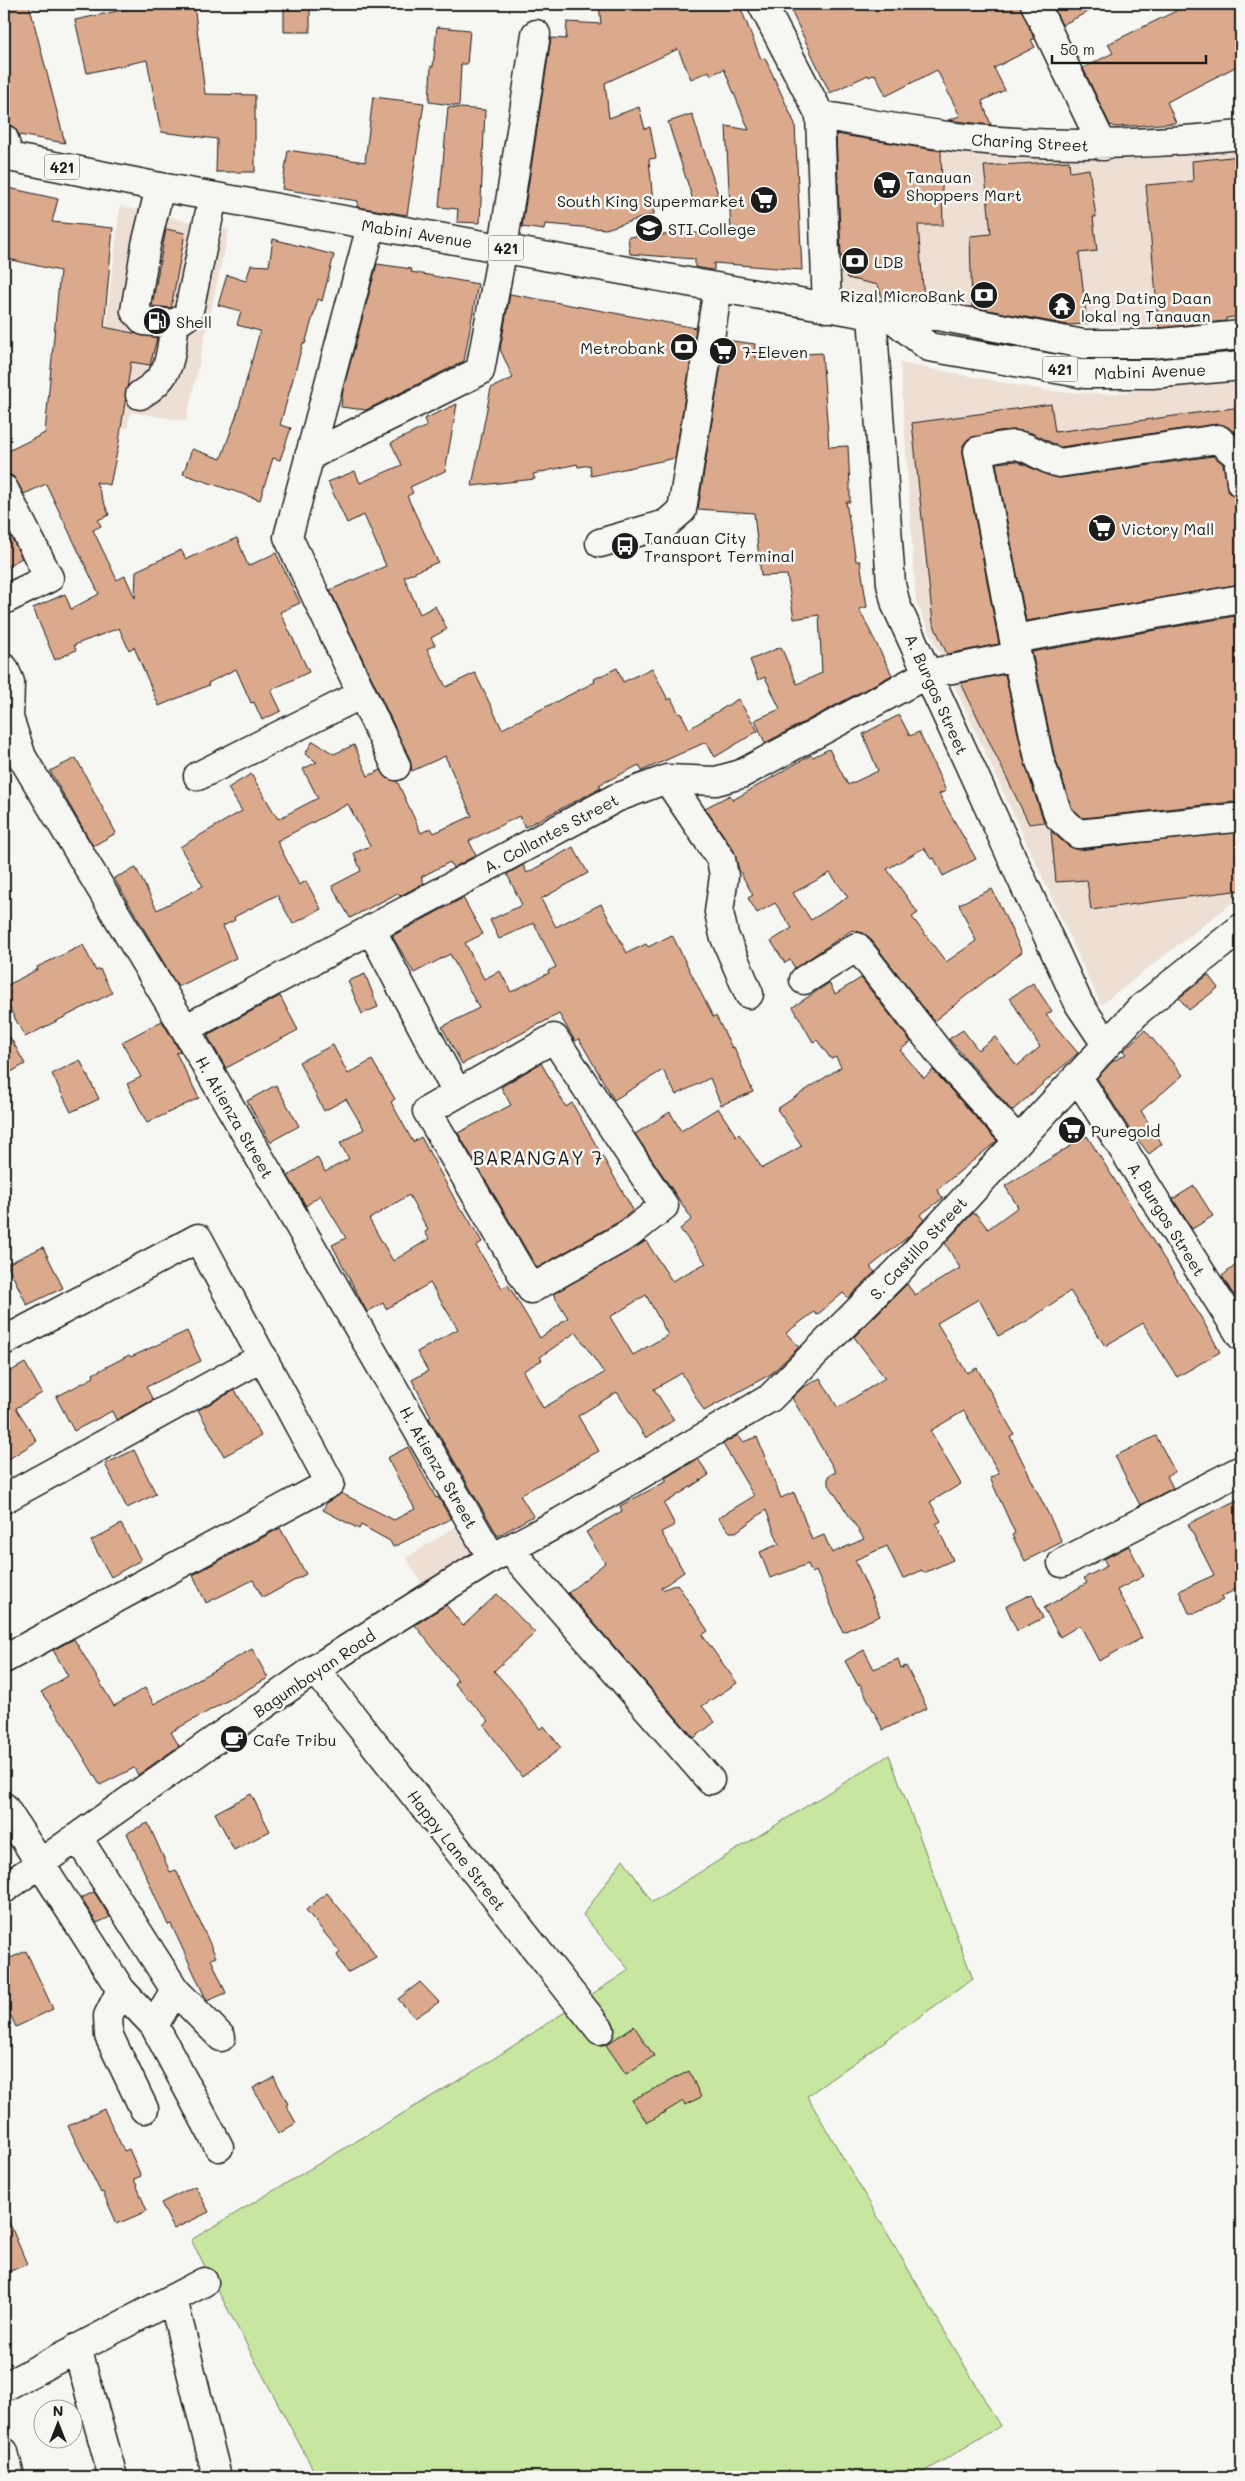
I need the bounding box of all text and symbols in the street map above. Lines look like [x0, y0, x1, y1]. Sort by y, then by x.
scale bar [1052, 32, 1206, 64]
text: 50 m [1060, 39, 1095, 59]
street label: Charing Street [971, 128, 1089, 156]
road number: 421 [44, 154, 80, 180]
place label: Tanauan Shoppers Mart [906, 166, 1022, 205]
supermarket icon: Tanauan Shoppers Mart [872, 170, 902, 200]
supermarket icon: South King Supermarket [749, 185, 779, 215]
place label: South King Supermarket [557, 190, 745, 211]
school or university icon: STI College [634, 213, 664, 243]
street label: Mabini Avenue [360, 214, 474, 252]
place label: STI College [668, 218, 756, 239]
road number: 421 [488, 236, 524, 260]
bank icon: LDB [840, 246, 870, 276]
place label: LDB [874, 251, 903, 272]
bank icon: Rizal MicroBank [969, 280, 999, 310]
place label: Rizal MicroBank [840, 285, 965, 306]
place label: Ang Dating Daan lokal ng Tanauan [1081, 287, 1211, 326]
temple icon: Ang Dating Daan lokal ng Tanauan [1047, 291, 1077, 321]
fuel station icon: Shell [142, 306, 172, 336]
place label: Shell [176, 311, 212, 332]
bank icon: Metrobank [669, 332, 699, 362]
supermarket icon: 7-Eleven [708, 336, 738, 366]
place label: Metrobank [580, 337, 665, 358]
place label: 7-Eleven [742, 341, 808, 362]
road number: 421 [1042, 356, 1078, 382]
street label: Mabini Avenue [1094, 359, 1206, 383]
supermarket icon: Victory Mall [1087, 513, 1117, 543]
place label: Victory Mall [1121, 518, 1214, 539]
place label: Tanauan City Transport Terminal [644, 527, 794, 566]
bus stop icon: Tanauan City Transport Terminal [610, 531, 640, 561]
street label: A. Burgos Street [901, 630, 973, 758]
street label: A. Collantes Street [480, 789, 622, 877]
street label: H. Atienza Street [191, 1052, 279, 1182]
supermarket icon: Puregold [1057, 1115, 1087, 1145]
place label: Puregold [1091, 1120, 1160, 1141]
district label: BARANGAY 7 [473, 1145, 603, 1170]
street label: A. Burgos Street [1124, 1158, 1210, 1280]
street label: S. Castillo Street [865, 1192, 971, 1304]
street label: H. Atienza Street [395, 1402, 483, 1532]
street label: Bagumbayan Road [249, 1624, 379, 1722]
cafe icon: Cafe Tribu [219, 1724, 249, 1754]
place label: Cafe Tribu [253, 1729, 336, 1750]
street label: Happy Lane Street [403, 1785, 511, 1915]
north arrow [32, 2398, 82, 2448]
text: N [53, 2401, 63, 2420]

